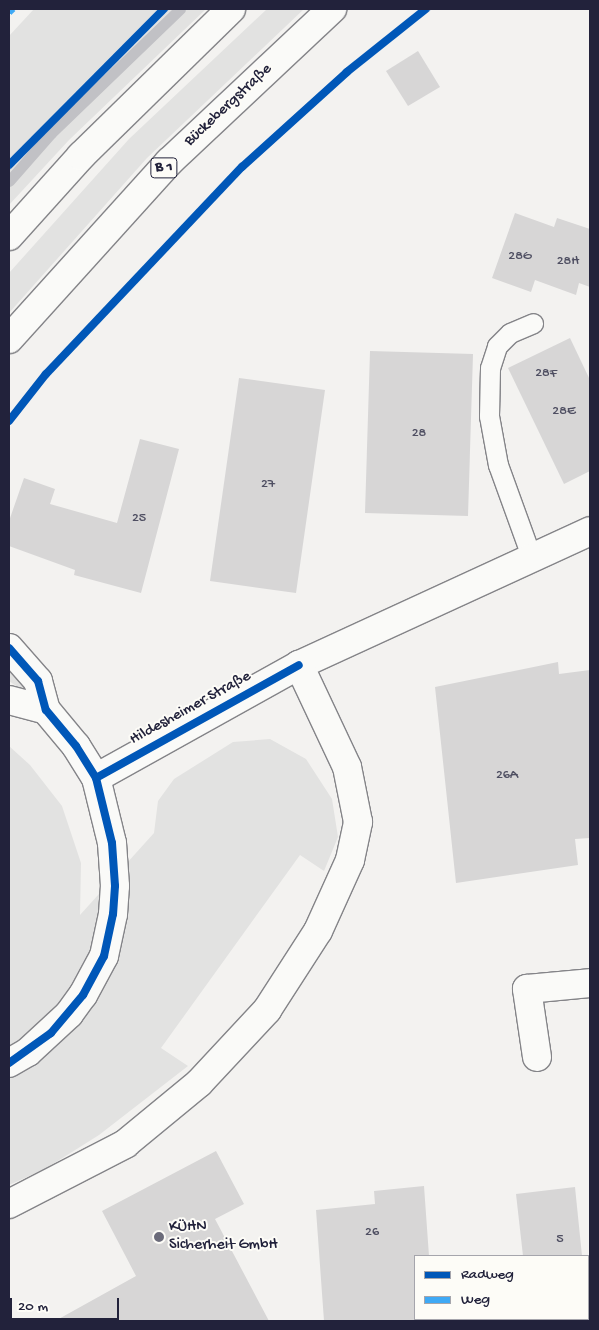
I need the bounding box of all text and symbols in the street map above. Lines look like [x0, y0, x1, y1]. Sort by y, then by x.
street label: Bückebergstraße [181, 60, 277, 152]
road number: B 1 [150, 156, 178, 180]
house number: 28G [508, 249, 532, 265]
house number: 28H [557, 254, 579, 270]
house number: 28F [535, 366, 557, 382]
house number: 28E [552, 404, 576, 420]
house number: 28 [412, 426, 426, 442]
house number: 27 [261, 477, 275, 493]
house number: 25 [132, 511, 146, 527]
street label: Hildesheimer Straße [127, 668, 255, 750]
house number: 26A [496, 768, 518, 784]
place label: KÜHN Sicherheit GmbH [169, 1218, 278, 1256]
house number: 26 [365, 1225, 379, 1241]
marker: KÜHN Sicherheit GmbH [153, 1231, 165, 1243]
house number: 5 [556, 1232, 564, 1248]
legend [414, 1255, 589, 1320]
text: Radweg [461, 1266, 514, 1284]
scale bar [12, 1288, 121, 1320]
text: Weg [461, 1291, 490, 1309]
text: 20 m [18, 1298, 48, 1316]

